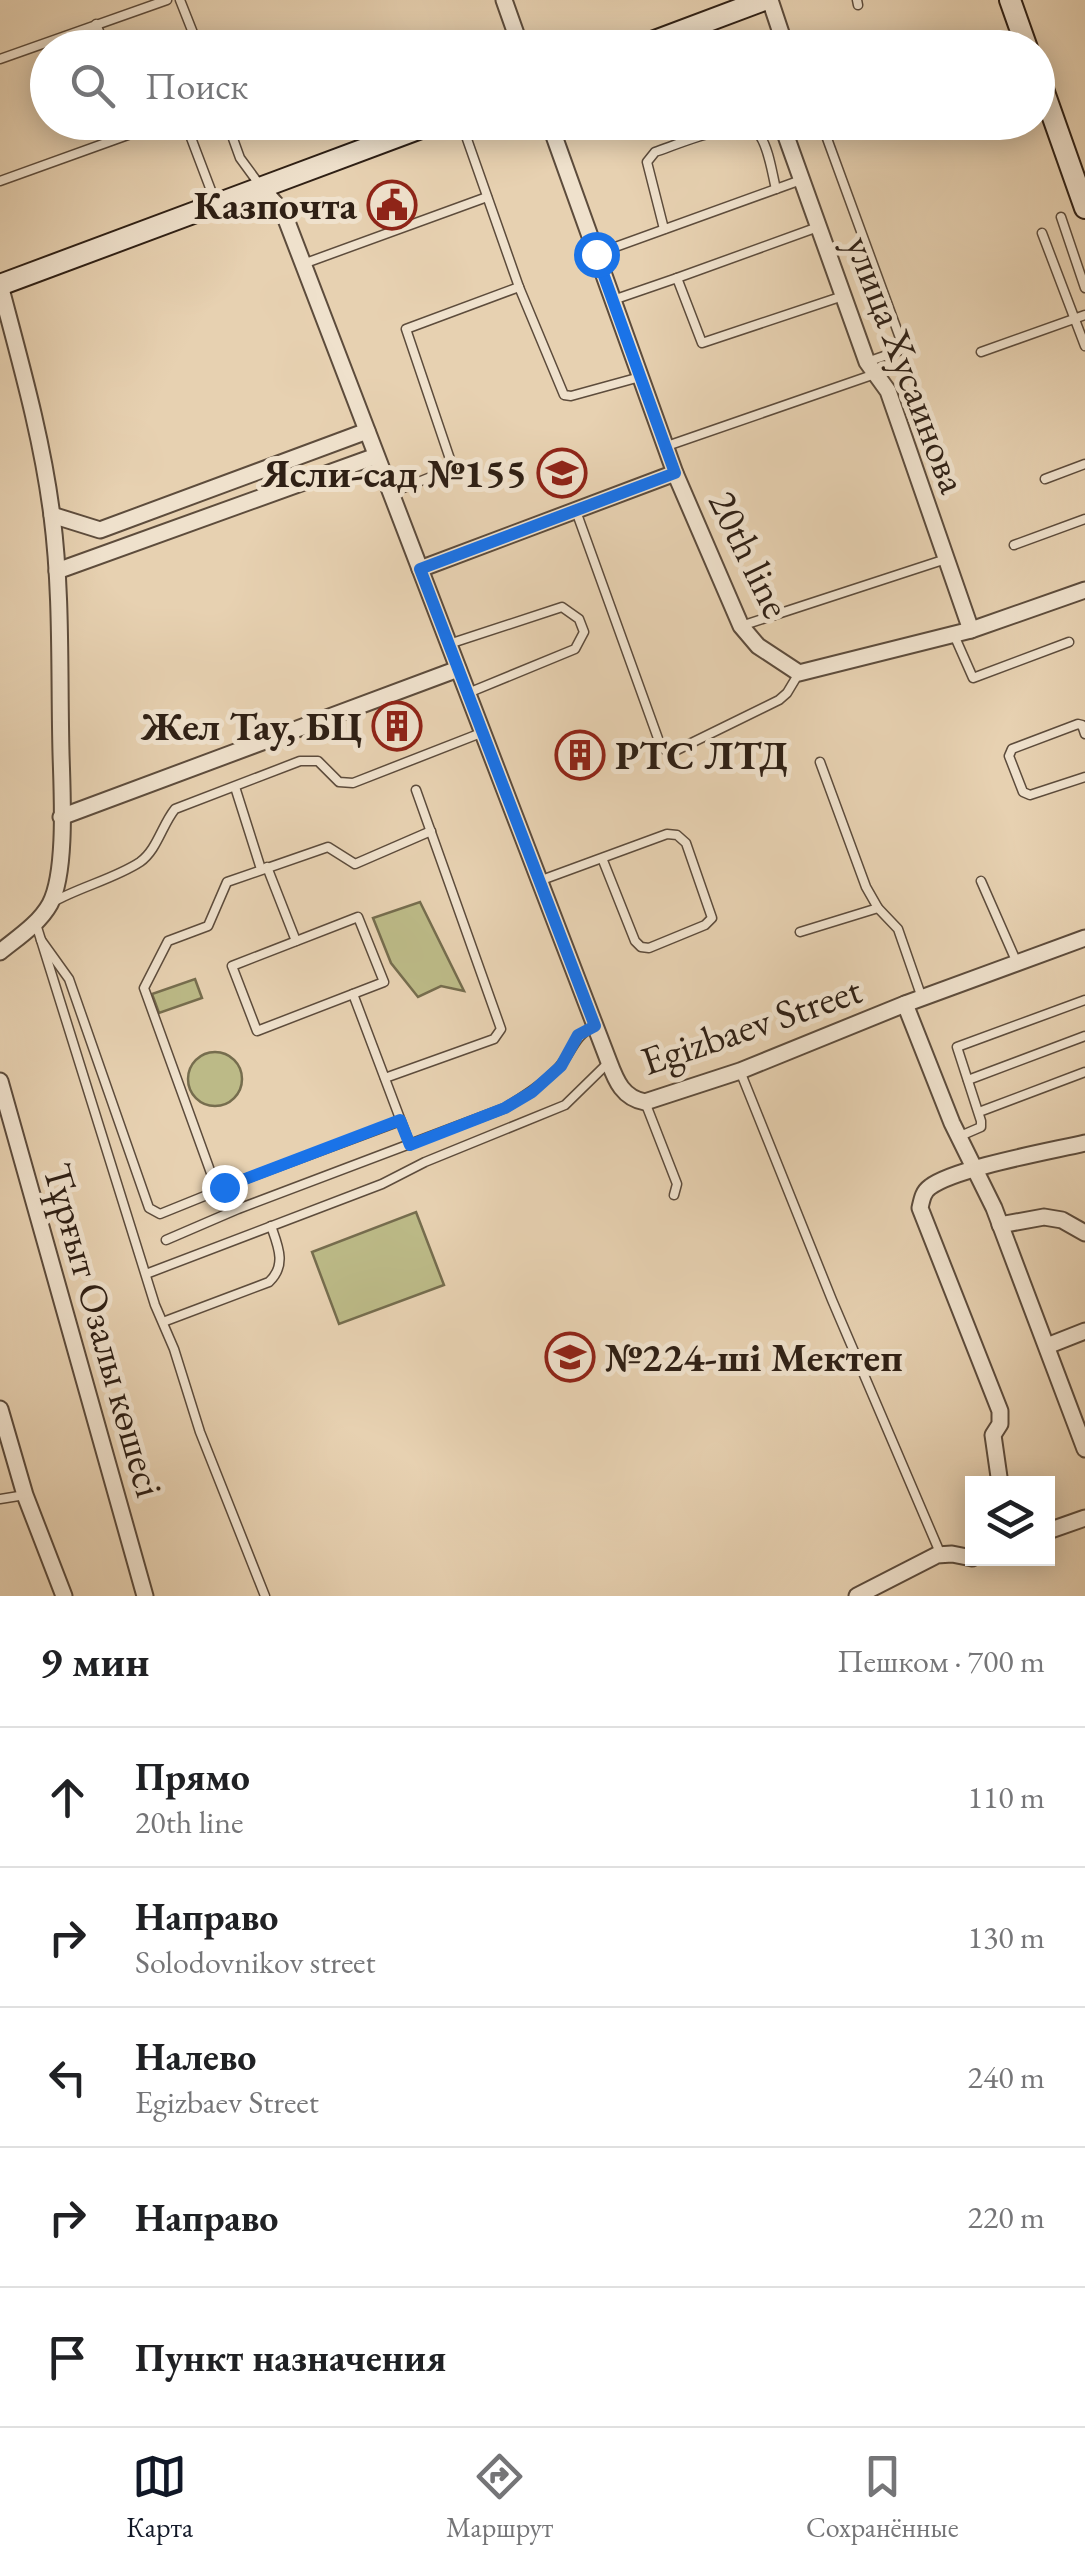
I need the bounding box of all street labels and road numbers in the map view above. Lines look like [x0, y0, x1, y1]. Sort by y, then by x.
street label: улица Хусаинова [834, 228, 980, 500]
street label: 20th line [697, 482, 803, 626]
street label: Egizbaev Street [634, 963, 868, 1087]
street label: Тұрғыт Озалы көшесі [32, 1157, 177, 1503]

